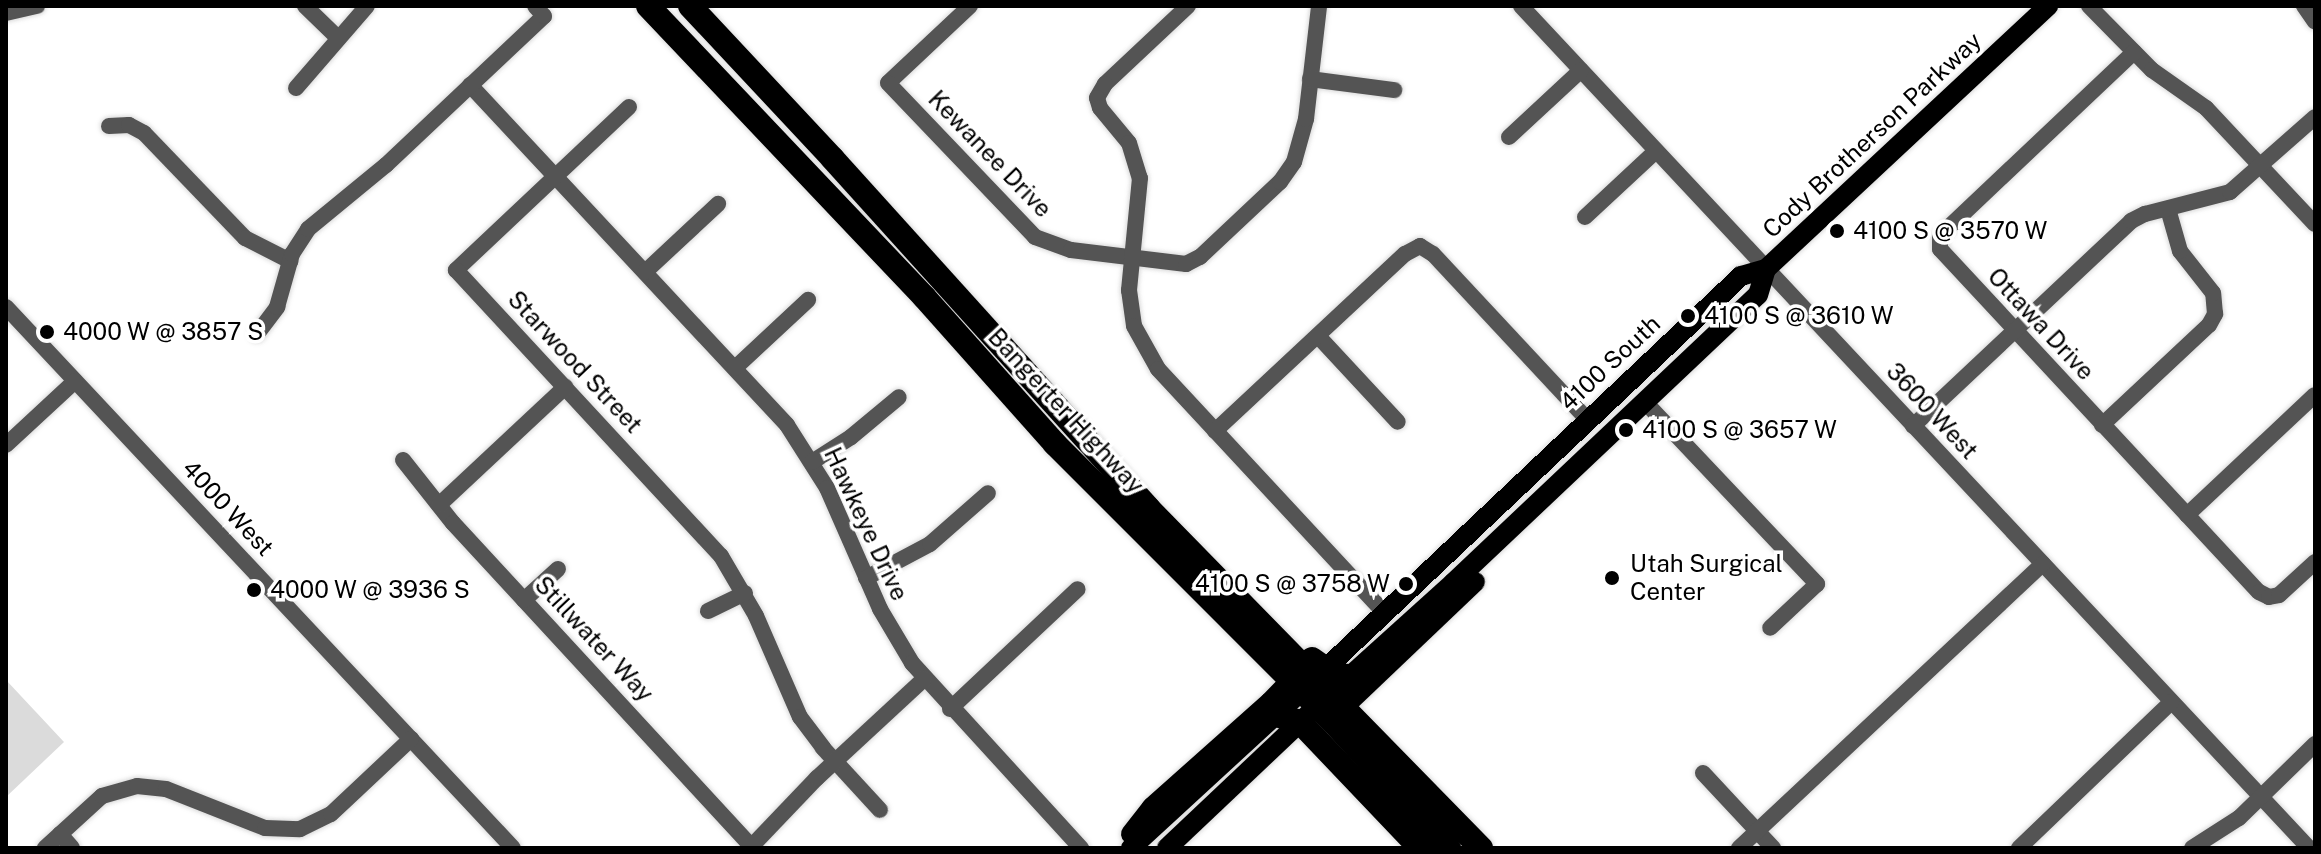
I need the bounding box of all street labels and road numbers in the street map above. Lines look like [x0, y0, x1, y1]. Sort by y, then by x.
street label: Cody Brotherson Parkway [1757, 26, 1987, 244]
street label: Kewanee Drive [922, 85, 1058, 223]
street label: Ottawa Drive [1982, 262, 2100, 386]
street label: Starwood Street [502, 285, 648, 439]
street label: 4100 South [1554, 309, 1666, 417]
street label: Bangerter Highway [982, 323, 1150, 499]
street label: 3600 West [1880, 357, 1984, 465]
street label: Hawkeye Drive [818, 443, 914, 605]
street label: 4000 West [176, 454, 280, 562]
street label: Stillwater Way [528, 570, 660, 708]

